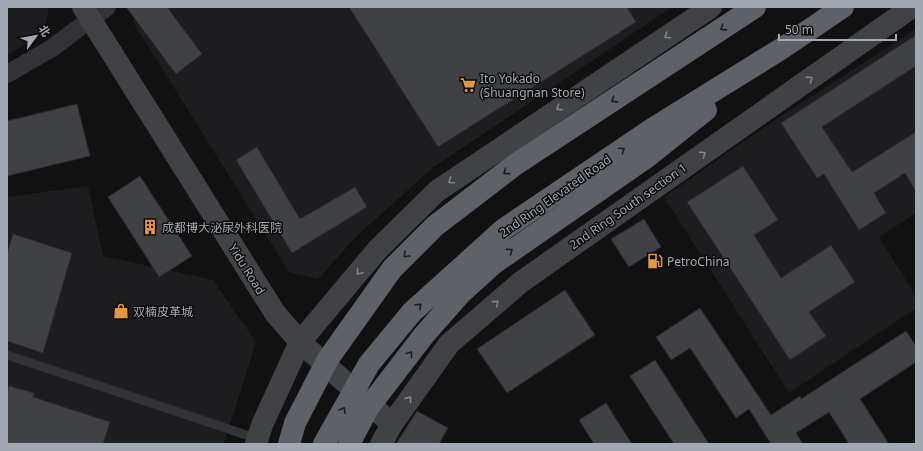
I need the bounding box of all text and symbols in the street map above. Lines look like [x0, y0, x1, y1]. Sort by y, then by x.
north arrow [16, 16, 56, 56]
scale bar [779, 16, 896, 42]
text: 50 m [785, 21, 813, 38]
text: 北 [36, 22, 54, 39]
one-way arrow [720, 24, 727, 31]
one-way arrow [664, 31, 671, 39]
place label: Ito Yokado (Shuangnan Store) [480, 70, 585, 101]
supermarket icon: Ito Yokado (Shuangnan Store) [459, 76, 477, 94]
one-way arrow [806, 76, 813, 84]
one-way arrow [611, 95, 618, 103]
one-way arrow [556, 103, 563, 110]
one-way arrow [617, 148, 624, 155]
street label: 2nd Ring Elevated Road [496, 151, 614, 241]
one-way arrow [699, 152, 706, 159]
street label: 2nd Ring South section 1 [566, 159, 690, 253]
one-way arrow [503, 167, 510, 174]
one-way arrow [448, 176, 455, 184]
building icon: 成都博大泌尿外科医院 [141, 218, 159, 236]
place label: 成都博大泌尿外科医院 [162, 219, 282, 236]
street label: Yidu Road [225, 240, 269, 298]
one-way arrow [506, 249, 513, 256]
one-way arrow [403, 250, 411, 258]
fuel station icon: PetroChina [646, 252, 664, 270]
place label: PetroChina [667, 253, 730, 270]
one-way arrow [356, 268, 363, 275]
one-way arrow [491, 301, 499, 308]
shop icon: 双楠皮革城 [112, 302, 130, 320]
place label: 双楠皮革城 [133, 303, 193, 320]
one-way arrow [414, 303, 422, 310]
one-way arrow [405, 351, 412, 358]
one-way arrow [405, 397, 412, 404]
one-way arrow [338, 407, 345, 414]

